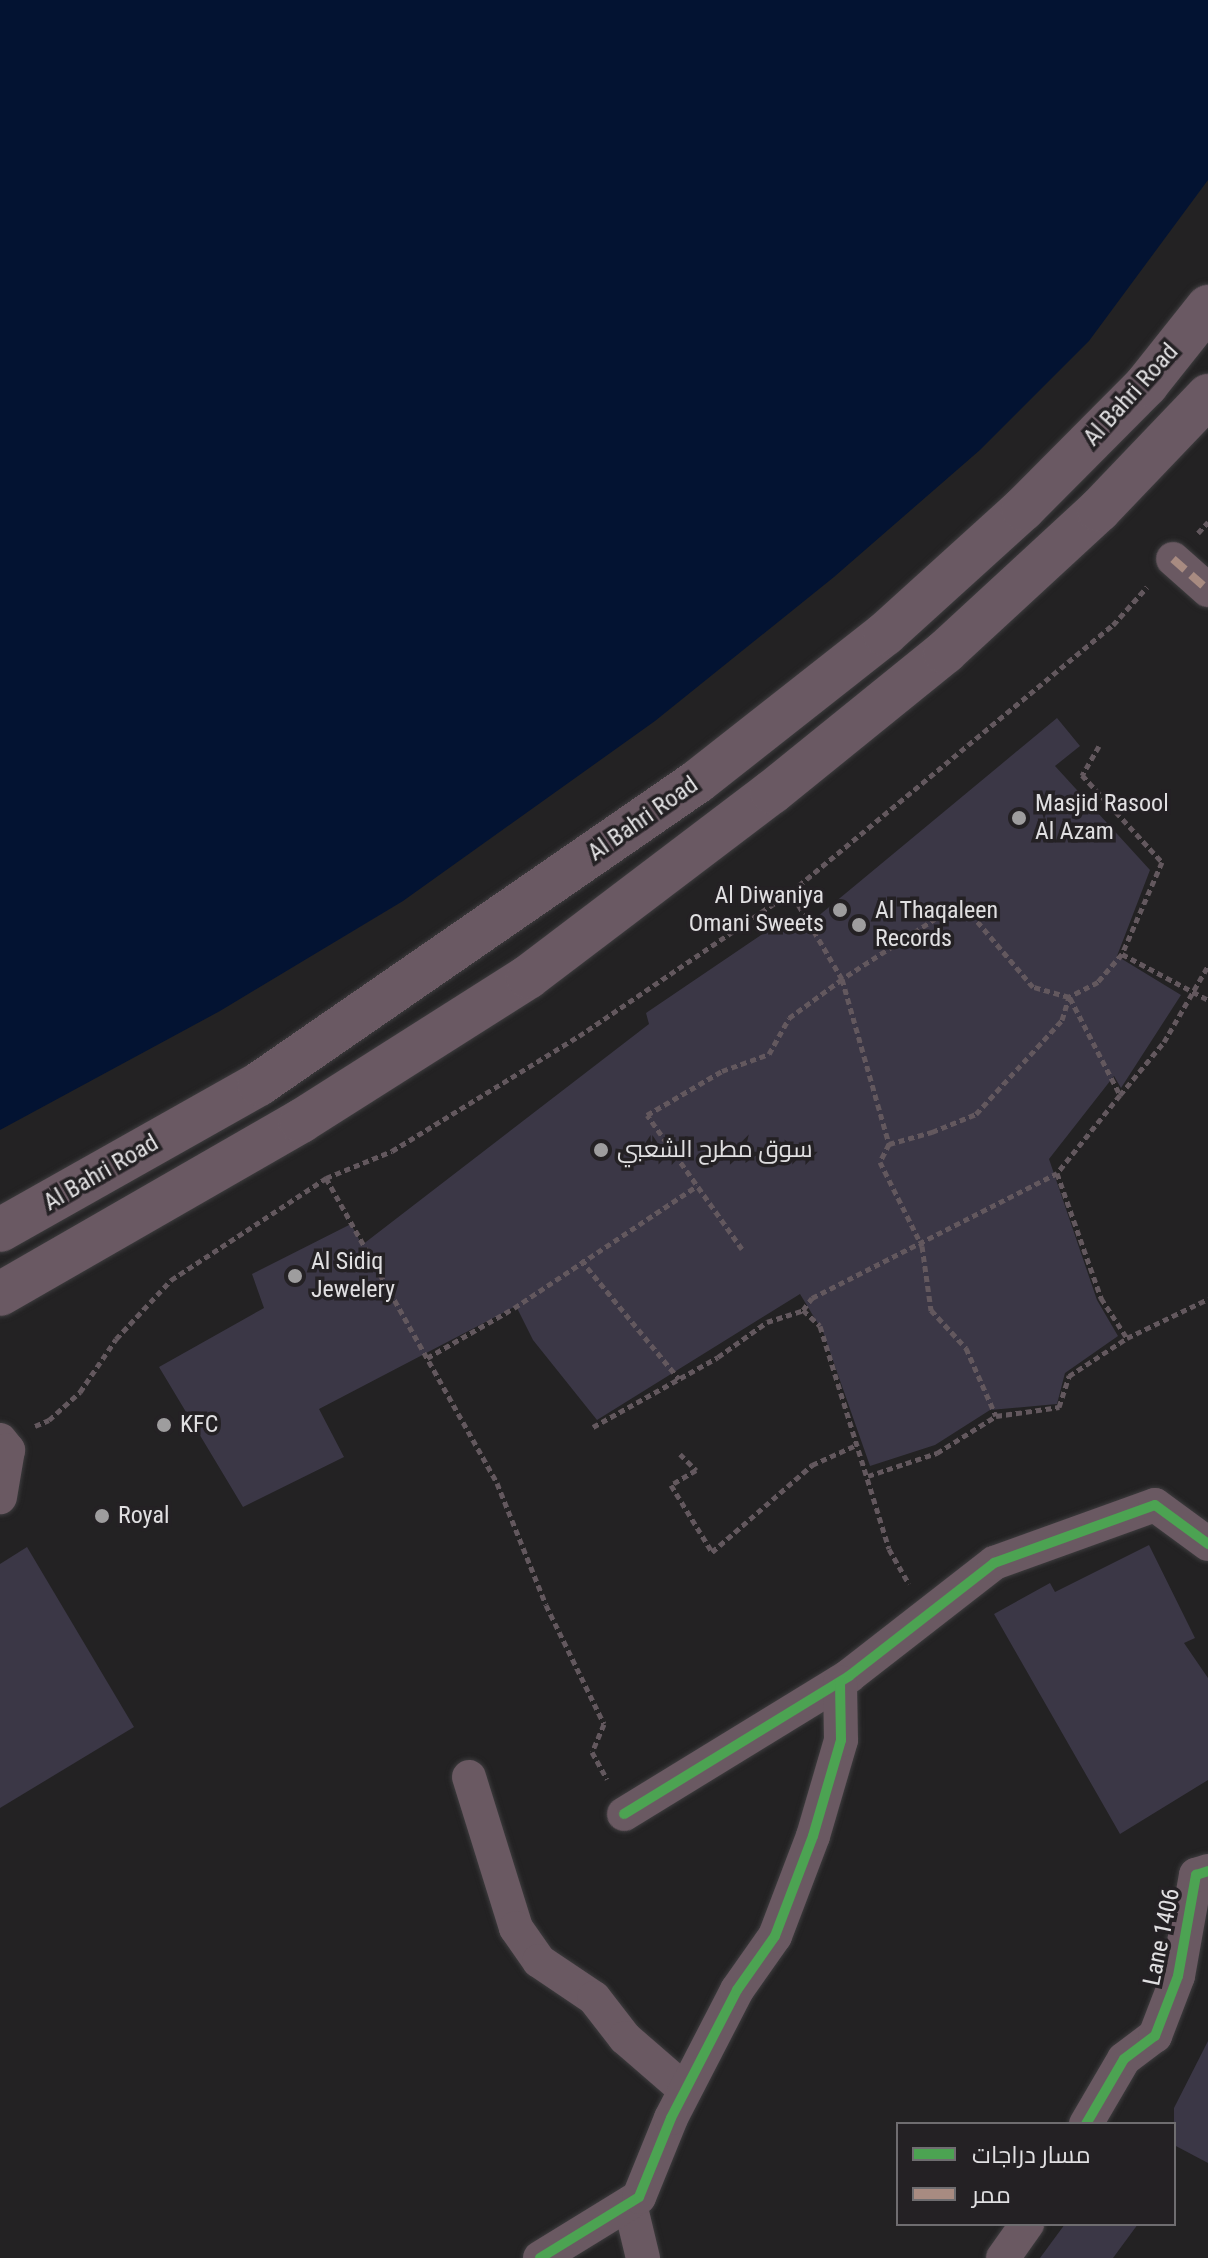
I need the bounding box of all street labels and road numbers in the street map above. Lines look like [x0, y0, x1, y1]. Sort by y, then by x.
street label: Al Bahri Road [1078, 338, 1184, 452]
street label: Al Bahri Road [582, 771, 704, 867]
street label: Al Bahri Road [39, 1129, 163, 1217]
street label: Lane 1406 [1138, 1886, 1186, 1988]

